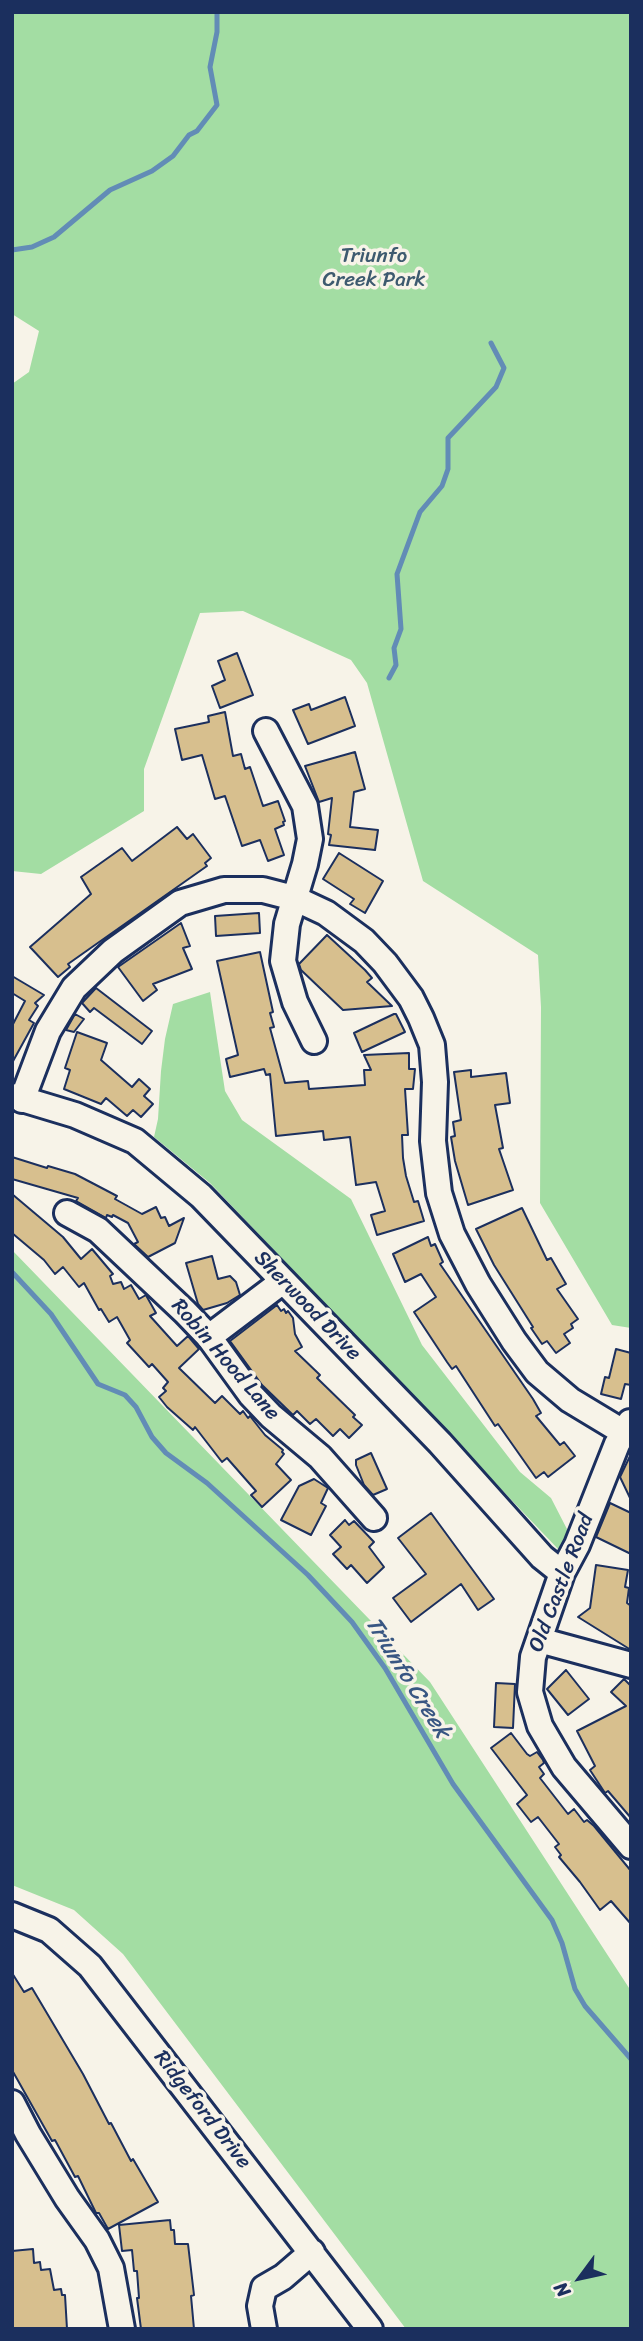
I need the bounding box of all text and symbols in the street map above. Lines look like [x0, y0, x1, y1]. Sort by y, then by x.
park label: Triunfo Creek Park [323, 244, 425, 294]
street label: Sherwood Drive [248, 1246, 366, 1366]
street label: Robin Hood Lane [165, 1294, 285, 1426]
street label: Old Castle Road [524, 1510, 600, 1656]
water label: Triunfo Creek [359, 1612, 455, 1744]
street label: Ridgeford Drive [148, 2046, 256, 2174]
north arrow [545, 2243, 615, 2313]
text: N [545, 2275, 579, 2304]

